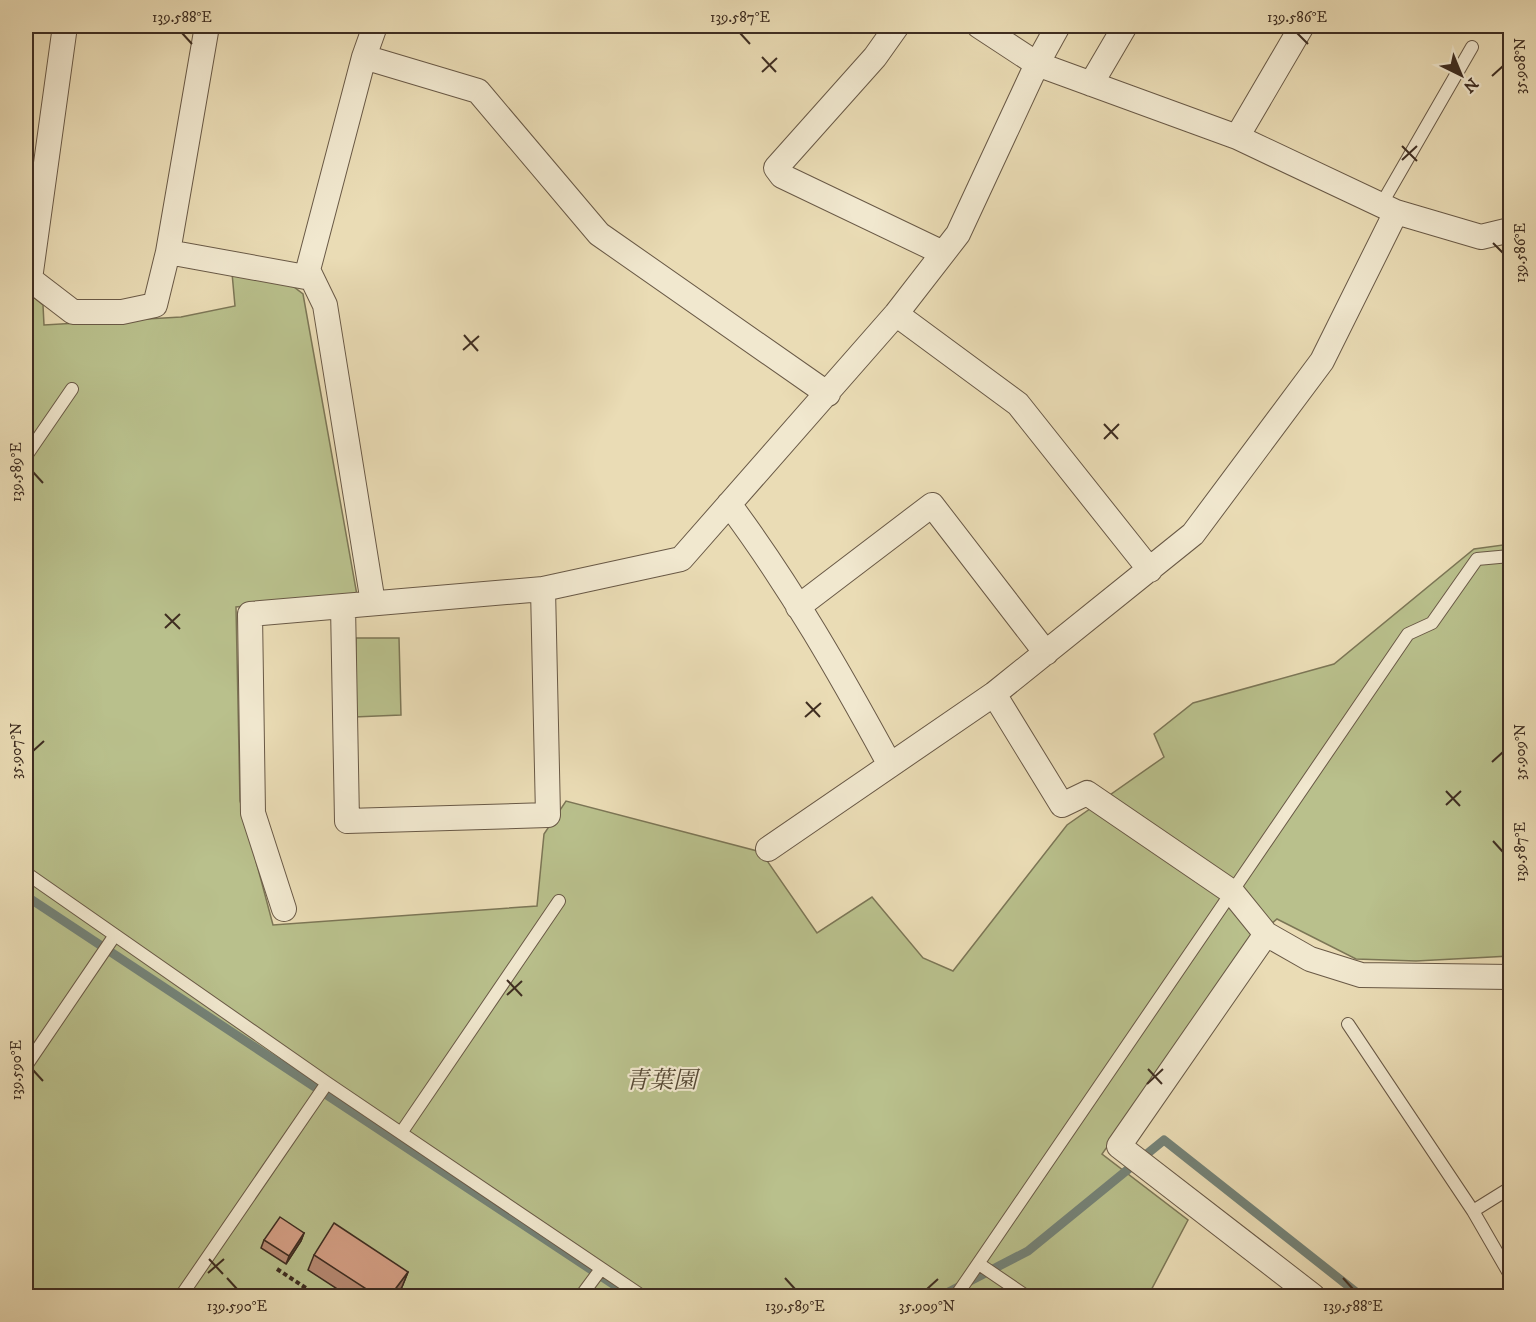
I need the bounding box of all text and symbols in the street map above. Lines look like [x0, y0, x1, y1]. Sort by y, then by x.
text: 139.588°E [152, 8, 212, 27]
text: 139.587°E [710, 8, 770, 27]
text: 139.586°E [1267, 8, 1327, 27]
text: 35.908°N [1511, 38, 1530, 94]
north arrow [1431, 45, 1491, 105]
text: N [1459, 73, 1482, 97]
text: 139.586°E [1511, 223, 1530, 283]
text: 139.589°E [7, 442, 26, 502]
text: 35.907°N [7, 723, 26, 779]
text: 35.909°N [1511, 724, 1530, 780]
text: 139.587°E [1511, 822, 1530, 882]
text: 139.590°E [7, 1039, 26, 1100]
park label: 青葉園 [625, 1066, 701, 1096]
text: 139.590°E [207, 1297, 268, 1316]
text: 139.589°E [765, 1297, 825, 1316]
text: 35.909°N [899, 1297, 955, 1316]
text: 139.588°E [1323, 1297, 1383, 1316]

